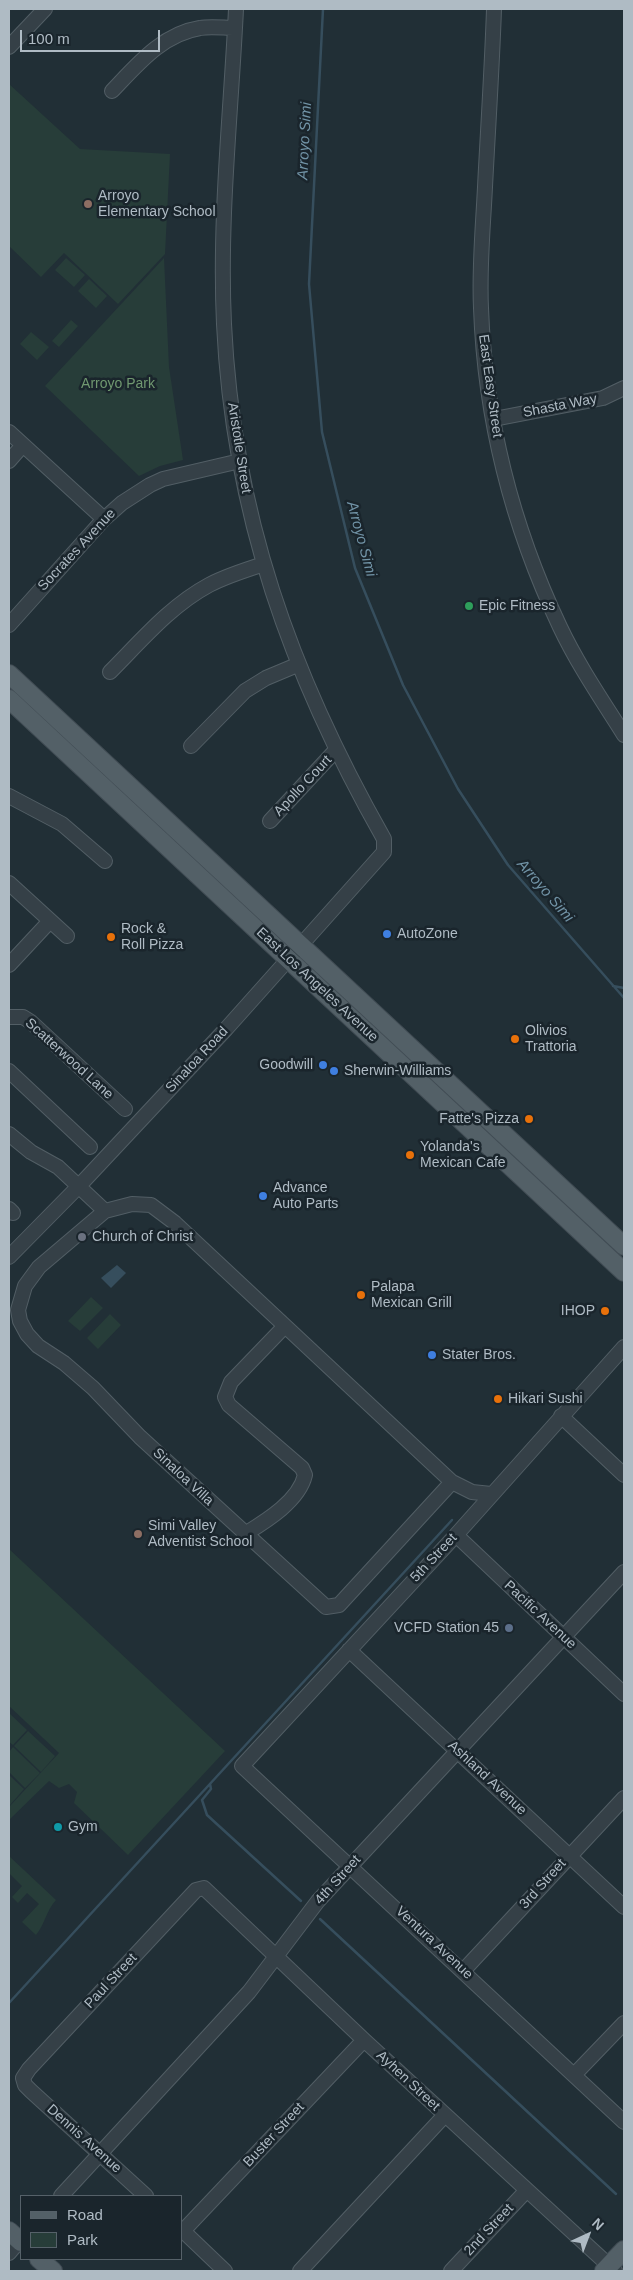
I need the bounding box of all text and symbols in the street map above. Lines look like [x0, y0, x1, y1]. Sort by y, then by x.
scale bar [22, 20, 162, 52]
text: 100 m [28, 30, 70, 47]
water label: Arroyo Simi [294, 102, 316, 180]
place label: Arroyo Elementary School [98, 188, 216, 220]
marker: Arroyo Elementary School [82, 198, 94, 210]
street label: East Easy Street [474, 333, 506, 439]
park label: Arroyo Park [81, 376, 155, 392]
street label: Shasta Way [522, 391, 598, 421]
street label: Aristotle Street [224, 401, 254, 495]
water label: Arroyo Simi [342, 499, 380, 579]
street label: Socrates Avenue [35, 505, 119, 595]
place label: Epic Fitness [479, 598, 555, 614]
marker: Epic Fitness [463, 600, 475, 612]
street label: Apollo Court [271, 752, 335, 820]
water label: Arroyo Simi [513, 856, 577, 926]
place label: Rock & Roll Pizza [121, 921, 183, 954]
street label: East Los Angeles Avenue [253, 924, 381, 1046]
place label: AutoZone [397, 926, 458, 942]
marker: AutoZone [381, 928, 393, 940]
marker: Rock & Roll Pizza [105, 931, 117, 943]
street label: Scatterwood Lane [21, 1015, 117, 1103]
place label: Olivios Trattoria [525, 1023, 577, 1056]
street label: Sinaloa Road [162, 1024, 232, 1096]
marker: Olivios Trattoria [509, 1033, 521, 1045]
place label: Goodwill [259, 1057, 313, 1073]
marker: Goodwill [317, 1059, 329, 1071]
place label: Sherwin-Williams [344, 1063, 451, 1079]
marker: Sherwin-Williams [328, 1065, 340, 1077]
place label: Fatte's Pizza [439, 1111, 519, 1127]
marker: Fatte's Pizza [523, 1113, 535, 1125]
place label: Yolanda's Mexican Cafe [420, 1139, 506, 1172]
marker: Yolanda's Mexican Cafe [404, 1149, 416, 1161]
place label: Advance Auto Parts [273, 1180, 338, 1212]
marker: Advance Auto Parts [257, 1190, 269, 1202]
place label: Church of Christ [92, 1229, 193, 1245]
marker: Church of Christ [76, 1231, 88, 1243]
place label: Palapa Mexican Grill [371, 1279, 452, 1311]
marker: Palapa Mexican Grill [355, 1289, 367, 1301]
place label: IHOP [561, 1303, 595, 1319]
marker: IHOP [599, 1305, 611, 1317]
place label: Stater Bros. [442, 1347, 516, 1363]
marker: Stater Bros. [426, 1349, 438, 1361]
place label: Hikari Sushi [508, 1391, 583, 1407]
marker: Hikari Sushi [492, 1393, 504, 1405]
street label: Sinaloa Villa [149, 1445, 217, 1509]
place label: Simi Valley Adventist School [148, 1518, 252, 1550]
marker: Simi Valley Adventist School [132, 1528, 144, 1540]
street label: 5th Street [407, 1530, 461, 1586]
street label: Pacific Avenue [500, 1577, 580, 1653]
place label: VCFD Station 45 [394, 1620, 499, 1636]
marker: VCFD Station 45 [503, 1622, 515, 1634]
street label: Ashland Avenue [444, 1737, 530, 1819]
place label: Gym [68, 1819, 98, 1835]
marker: Gym [52, 1821, 64, 1833]
street label: 4th Street [311, 1852, 365, 1908]
street label: 3rd Street [516, 1856, 570, 1912]
street label: Ventura Avenue [392, 1903, 476, 1983]
street label: Paul Street [81, 1950, 141, 2012]
street label: Ayhen Street [373, 2047, 443, 2115]
street label: Buster Street [240, 2099, 308, 2171]
street label: Dennis Avenue [43, 2101, 125, 2177]
legend [20, 2195, 182, 2260]
street label: 2nd Street [461, 2201, 517, 2259]
text: Road [67, 2206, 103, 2223]
north arrow [563, 2210, 613, 2260]
text: N [589, 2215, 607, 2233]
text: Park [67, 2231, 98, 2248]

